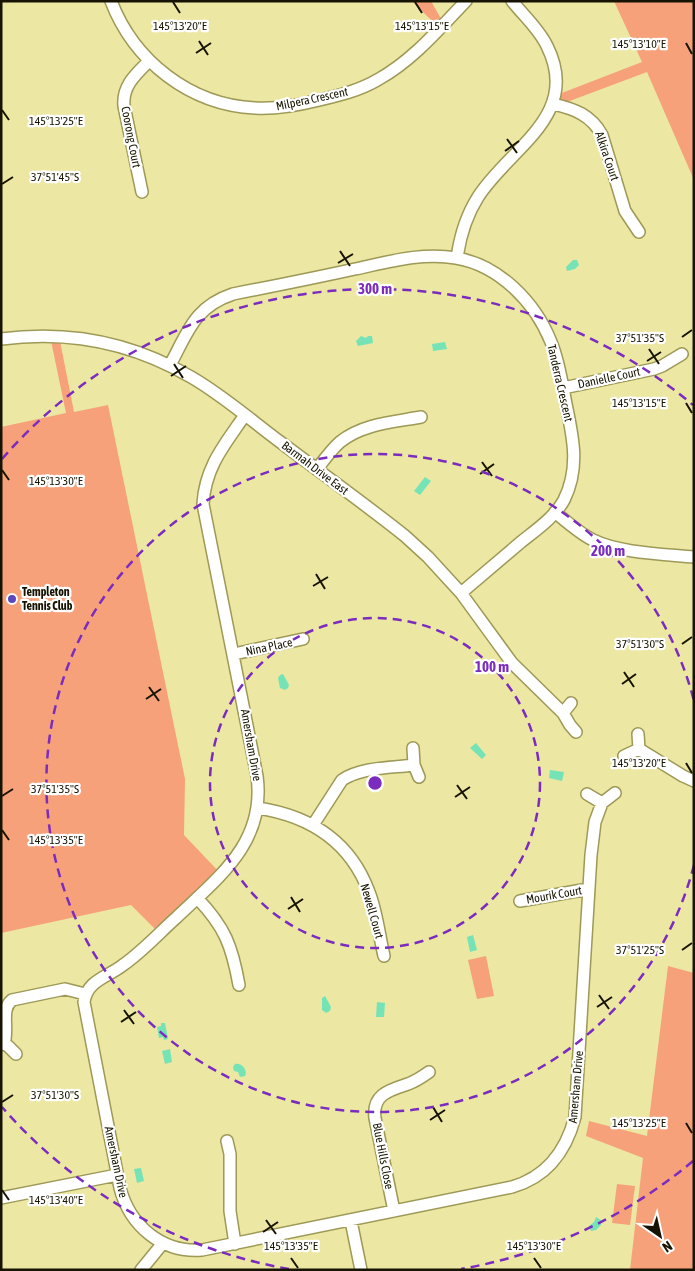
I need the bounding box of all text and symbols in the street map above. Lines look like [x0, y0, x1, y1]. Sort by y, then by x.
text: 145°13'20"E [153, 19, 207, 33]
text: 145°13'15"E [395, 19, 449, 33]
text: 145°13'10"E [612, 37, 666, 51]
street label: Milpera Crescent [275, 84, 350, 113]
street label: Coorong Court [118, 105, 144, 169]
text: 145°13'25"E [29, 114, 83, 128]
street label: Alkira Court [592, 130, 622, 183]
text: 37°51'45"S [31, 170, 79, 184]
text: 300 m [358, 280, 392, 297]
text: 37°51'35"S [616, 331, 664, 345]
street label: Tanderra Crescent [544, 343, 576, 423]
street label: Danielle Court [577, 364, 642, 391]
text: 145°13'15"E [612, 396, 666, 410]
street label: Barmah Drive East [279, 438, 352, 498]
text: 145°13'30"E [29, 474, 83, 488]
text: 200 m [591, 542, 625, 559]
place label: Templeton Tennis Club [22, 585, 73, 613]
marker: Templeton Tennis Club [6, 593, 18, 605]
street label: Nina Place [244, 635, 294, 659]
text: 37°51'30"S [616, 637, 664, 651]
text: 100 m [475, 658, 509, 675]
street label: Amersham Drive [238, 708, 264, 782]
text: 145°13'20"E [612, 756, 666, 770]
centre of rings [366, 774, 384, 792]
text: 37°51'35"S [31, 782, 79, 796]
text: 145°13'35"E [29, 833, 83, 847]
street label: Newell Court [357, 882, 387, 941]
street label: Mourik Court [525, 883, 584, 907]
text: 37°51'25"S [616, 943, 664, 957]
street label: Amersham Drive [566, 1050, 586, 1124]
text: 37°51'30"S [31, 1088, 79, 1102]
text: 145°13'25"E [612, 1116, 666, 1130]
street label: Blue Hills Close [370, 1122, 396, 1190]
street label: Amersham Drive [102, 1125, 130, 1199]
text: 145°13'40"E [29, 1193, 83, 1207]
north arrow [635, 1211, 685, 1261]
text: N [659, 1238, 675, 1256]
text: 145°13'35"E [264, 1239, 318, 1253]
text: 145°13'30"E [507, 1239, 561, 1253]

